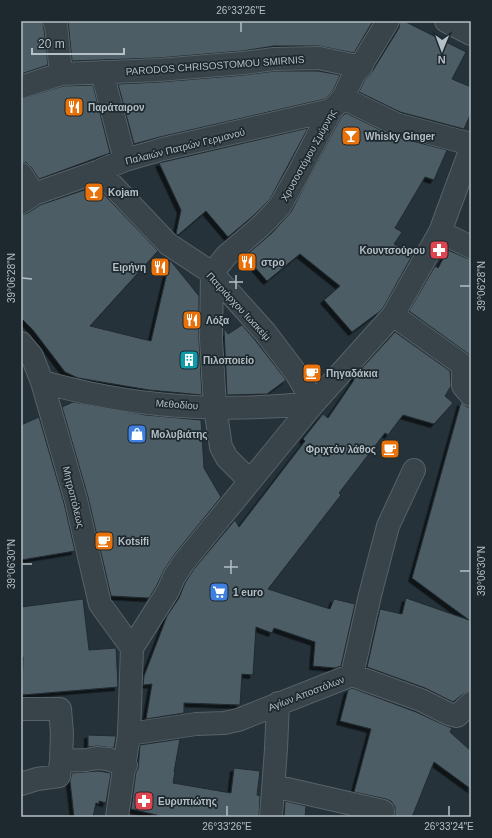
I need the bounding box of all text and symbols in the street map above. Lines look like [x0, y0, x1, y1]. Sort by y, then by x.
text: 26°33'26"E [216, 5, 266, 16]
scale bar [32, 30, 124, 56]
north arrow [422, 30, 462, 70]
text: 20 m [38, 37, 65, 51]
street label: PARODOS CHRISOSTOMOU SMIRNIS [125, 54, 305, 77]
text: N [438, 54, 446, 66]
restaurant icon: Παράταιρον [63, 96, 85, 118]
place label: Παράταιρον [88, 102, 145, 113]
street label: Χρυσοστόμου Σμύρνης [279, 107, 338, 203]
bar icon: Whisky Ginger [340, 125, 362, 147]
street label: Παλαιών Πατρών Γερμανού [124, 126, 246, 167]
place label: Whisky Ginger [365, 131, 435, 142]
bar icon: Kojam [83, 181, 105, 203]
place label: Kojam [108, 187, 139, 198]
pharmacy icon: Κουντσούρου [428, 239, 450, 261]
place label: Κουντσούρου [359, 245, 425, 256]
restaurant icon: στρο [236, 251, 258, 273]
text: 39°06'28"N [6, 253, 17, 303]
restaurant icon: Ειρήνη [149, 256, 171, 278]
place label: στρο [261, 257, 285, 268]
text: 39°06'28"N [476, 261, 487, 311]
place label: Ειρήνη [113, 262, 146, 273]
street label: Πατριάρχου Ιωακείμ [204, 270, 273, 343]
restaurant icon: Λόξα [181, 309, 203, 331]
place label: Λόξα [206, 315, 230, 327]
building icon: Πιλοποιείο [178, 349, 200, 371]
place label: Πιλοποιείο [203, 355, 254, 366]
cafe icon: Πηγαδάκια [301, 362, 323, 384]
place label: Πηγαδάκια [326, 368, 379, 379]
street label: Μεθοδίου [155, 398, 199, 411]
shop icon: Μολυβιάτης [126, 423, 148, 445]
place label: Μολυβιάτης [151, 429, 207, 441]
cafe icon: Φριχτόν λάθος [379, 438, 401, 460]
place label: Φριχτόν λάθος [306, 444, 376, 456]
street label: Μητροπόλεως [61, 465, 87, 529]
cafe icon: Kotsifi [93, 530, 115, 552]
place label: Kotsifi [118, 536, 149, 547]
text: 39°06'30"N [6, 539, 17, 589]
text: 39°06'30"N [476, 546, 487, 596]
supermarket icon: 1 euro [208, 581, 230, 603]
place label: 1 euro [233, 587, 263, 598]
street label: Αγίων Αποστόλων [266, 674, 346, 713]
pharmacy icon: Ευρυπιώτης [133, 790, 155, 812]
place label: Ευρυπιώτης [158, 796, 217, 808]
text: 26°33'26"E [202, 821, 252, 832]
text: 26°33'24"E [424, 821, 474, 832]

